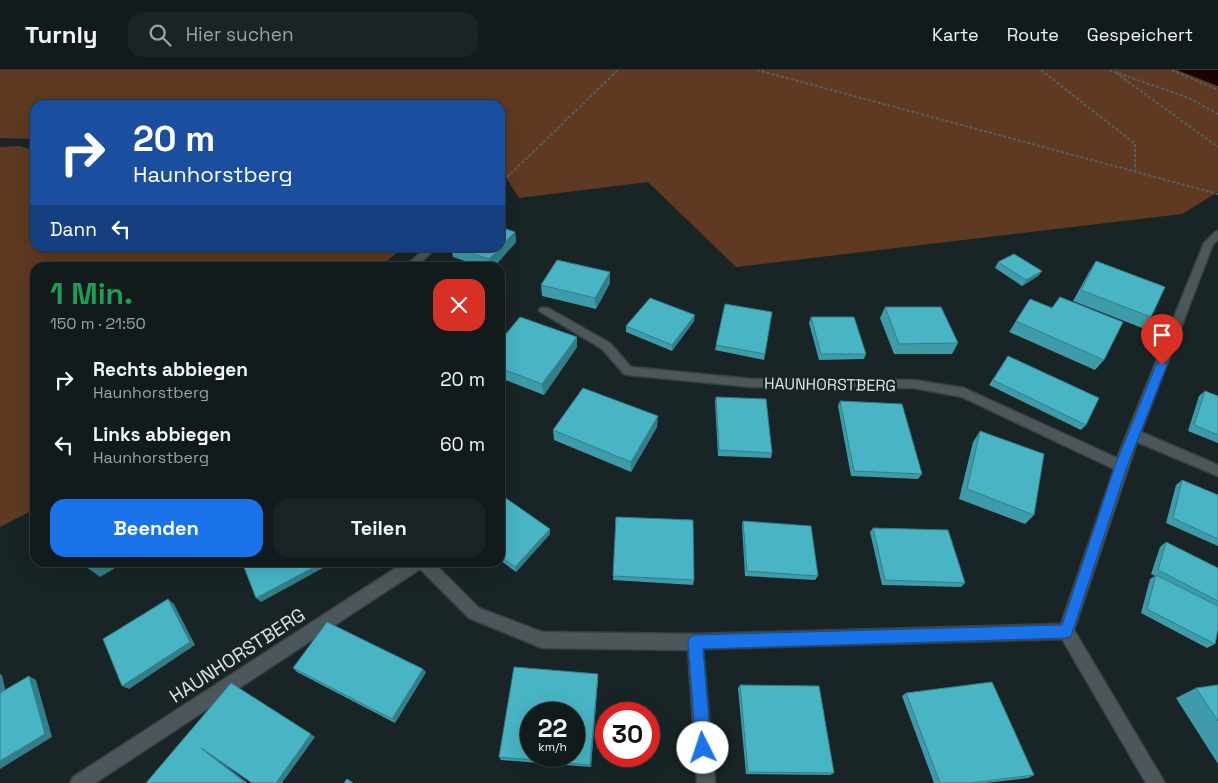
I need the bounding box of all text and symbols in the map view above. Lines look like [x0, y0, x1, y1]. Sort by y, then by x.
search box [128, 12, 478, 57]
text: Turnly [25, 19, 98, 50]
icon: search [146, 21, 174, 49]
text: Hier suchen [186, 22, 294, 47]
text: Karte [932, 23, 979, 46]
text: Route [1007, 23, 1059, 46]
text: Gespeichert [1087, 23, 1193, 46]
text: 20 m [133, 117, 215, 161]
icon: right [50, 120, 115, 185]
text: Haunhorstberg [133, 160, 293, 188]
icon: left [107, 215, 135, 243]
text: Dann [50, 217, 97, 242]
text: 1 Min. [50, 274, 133, 313]
button: close [433, 279, 485, 331]
text: 150 m · 21:50 [50, 313, 146, 334]
pin [1141, 314, 1183, 365]
icon: arrive [1148, 321, 1176, 349]
text: Rechts abbiegen [93, 357, 248, 382]
icon: right [50, 366, 78, 394]
text: 20 m [440, 367, 485, 392]
street label: HAUNHORSTBERG [764, 373, 896, 396]
text: Haunhorstberg [93, 382, 209, 403]
text: Links abbiegen [93, 422, 231, 447]
icon: left [50, 431, 78, 459]
text: 60 m [440, 432, 485, 457]
text: Haunhorstberg [93, 447, 209, 468]
button: Beenden [50, 499, 263, 557]
button: Teilen [273, 499, 485, 557]
street label: HAUNHORSTBERG [165, 602, 310, 709]
speed limit sign: 30 [595, 702, 660, 767]
text: 22 [538, 712, 567, 744]
position arrow [676, 721, 728, 773]
text: km/h [538, 739, 567, 755]

